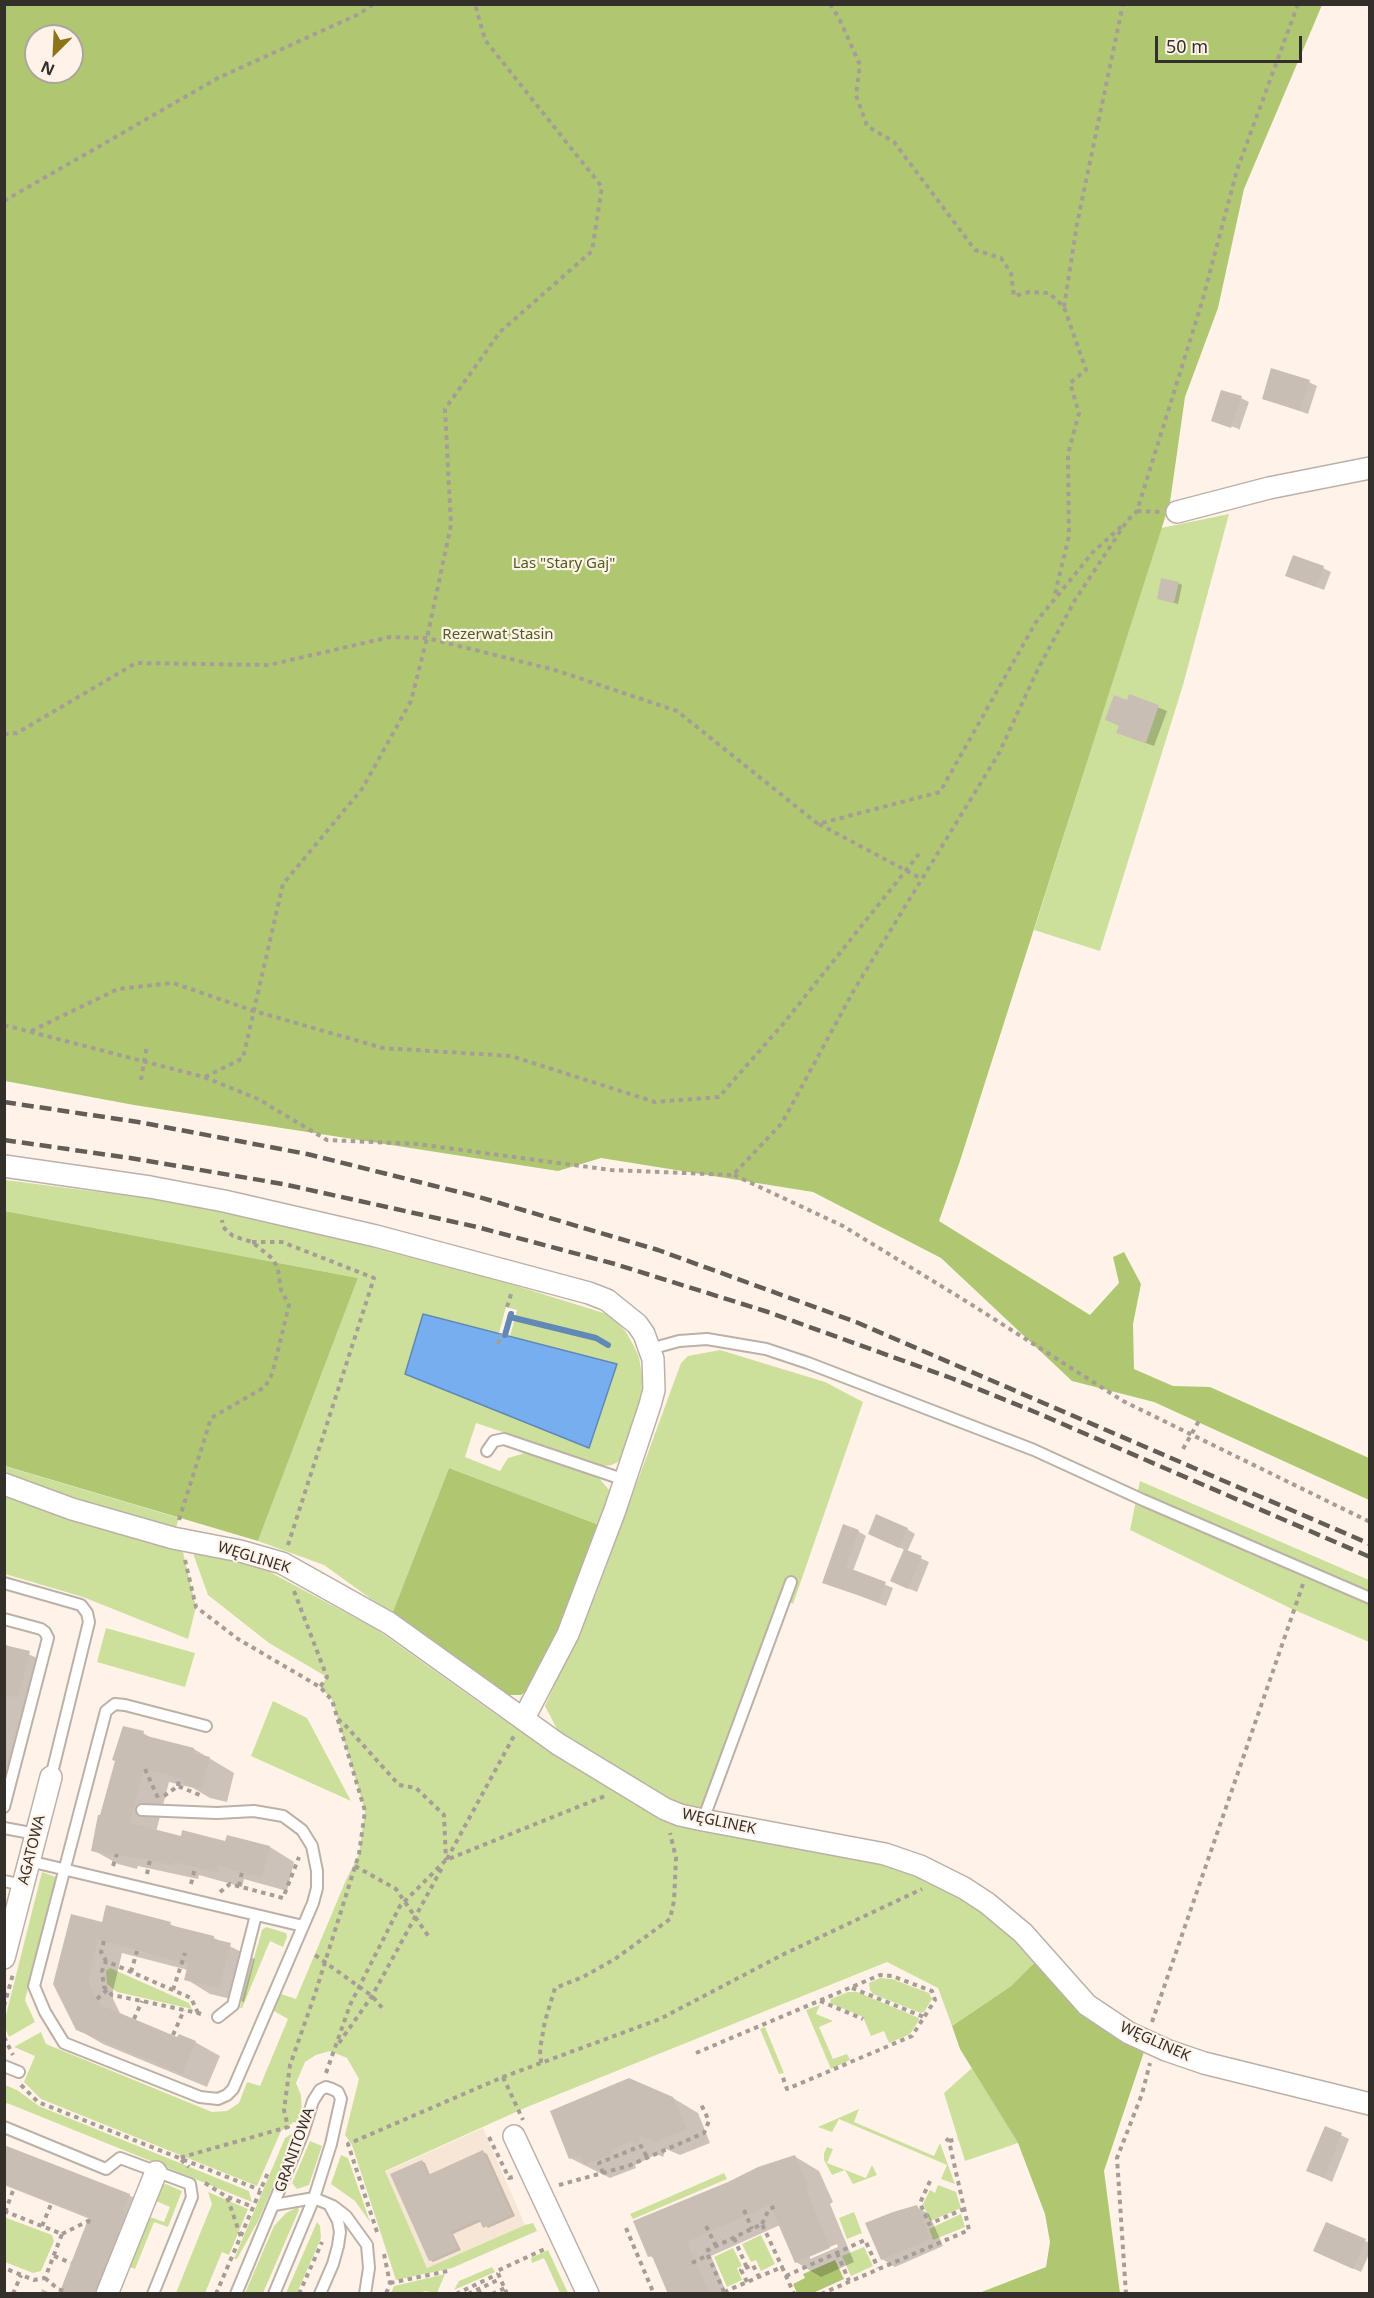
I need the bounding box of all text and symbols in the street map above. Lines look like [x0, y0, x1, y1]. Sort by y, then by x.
north arrow [24, 24, 84, 84]
scale bar [1158, 24, 1305, 62]
text: 50 m [1166, 34, 1208, 58]
text: N [37, 56, 58, 81]
park label: Las "Stary Gaj" [513, 555, 615, 573]
park label: Rezerwat Stasin [442, 626, 554, 644]
street label: WĘGLINEK [215, 1538, 293, 1578]
street label: WĘGLINEK [680, 1805, 758, 1839]
street label: AGATOWA [15, 1813, 49, 1887]
street label: WĘGLINEK [1117, 2018, 1193, 2066]
street label: GRANITOWA [271, 2105, 319, 2195]

